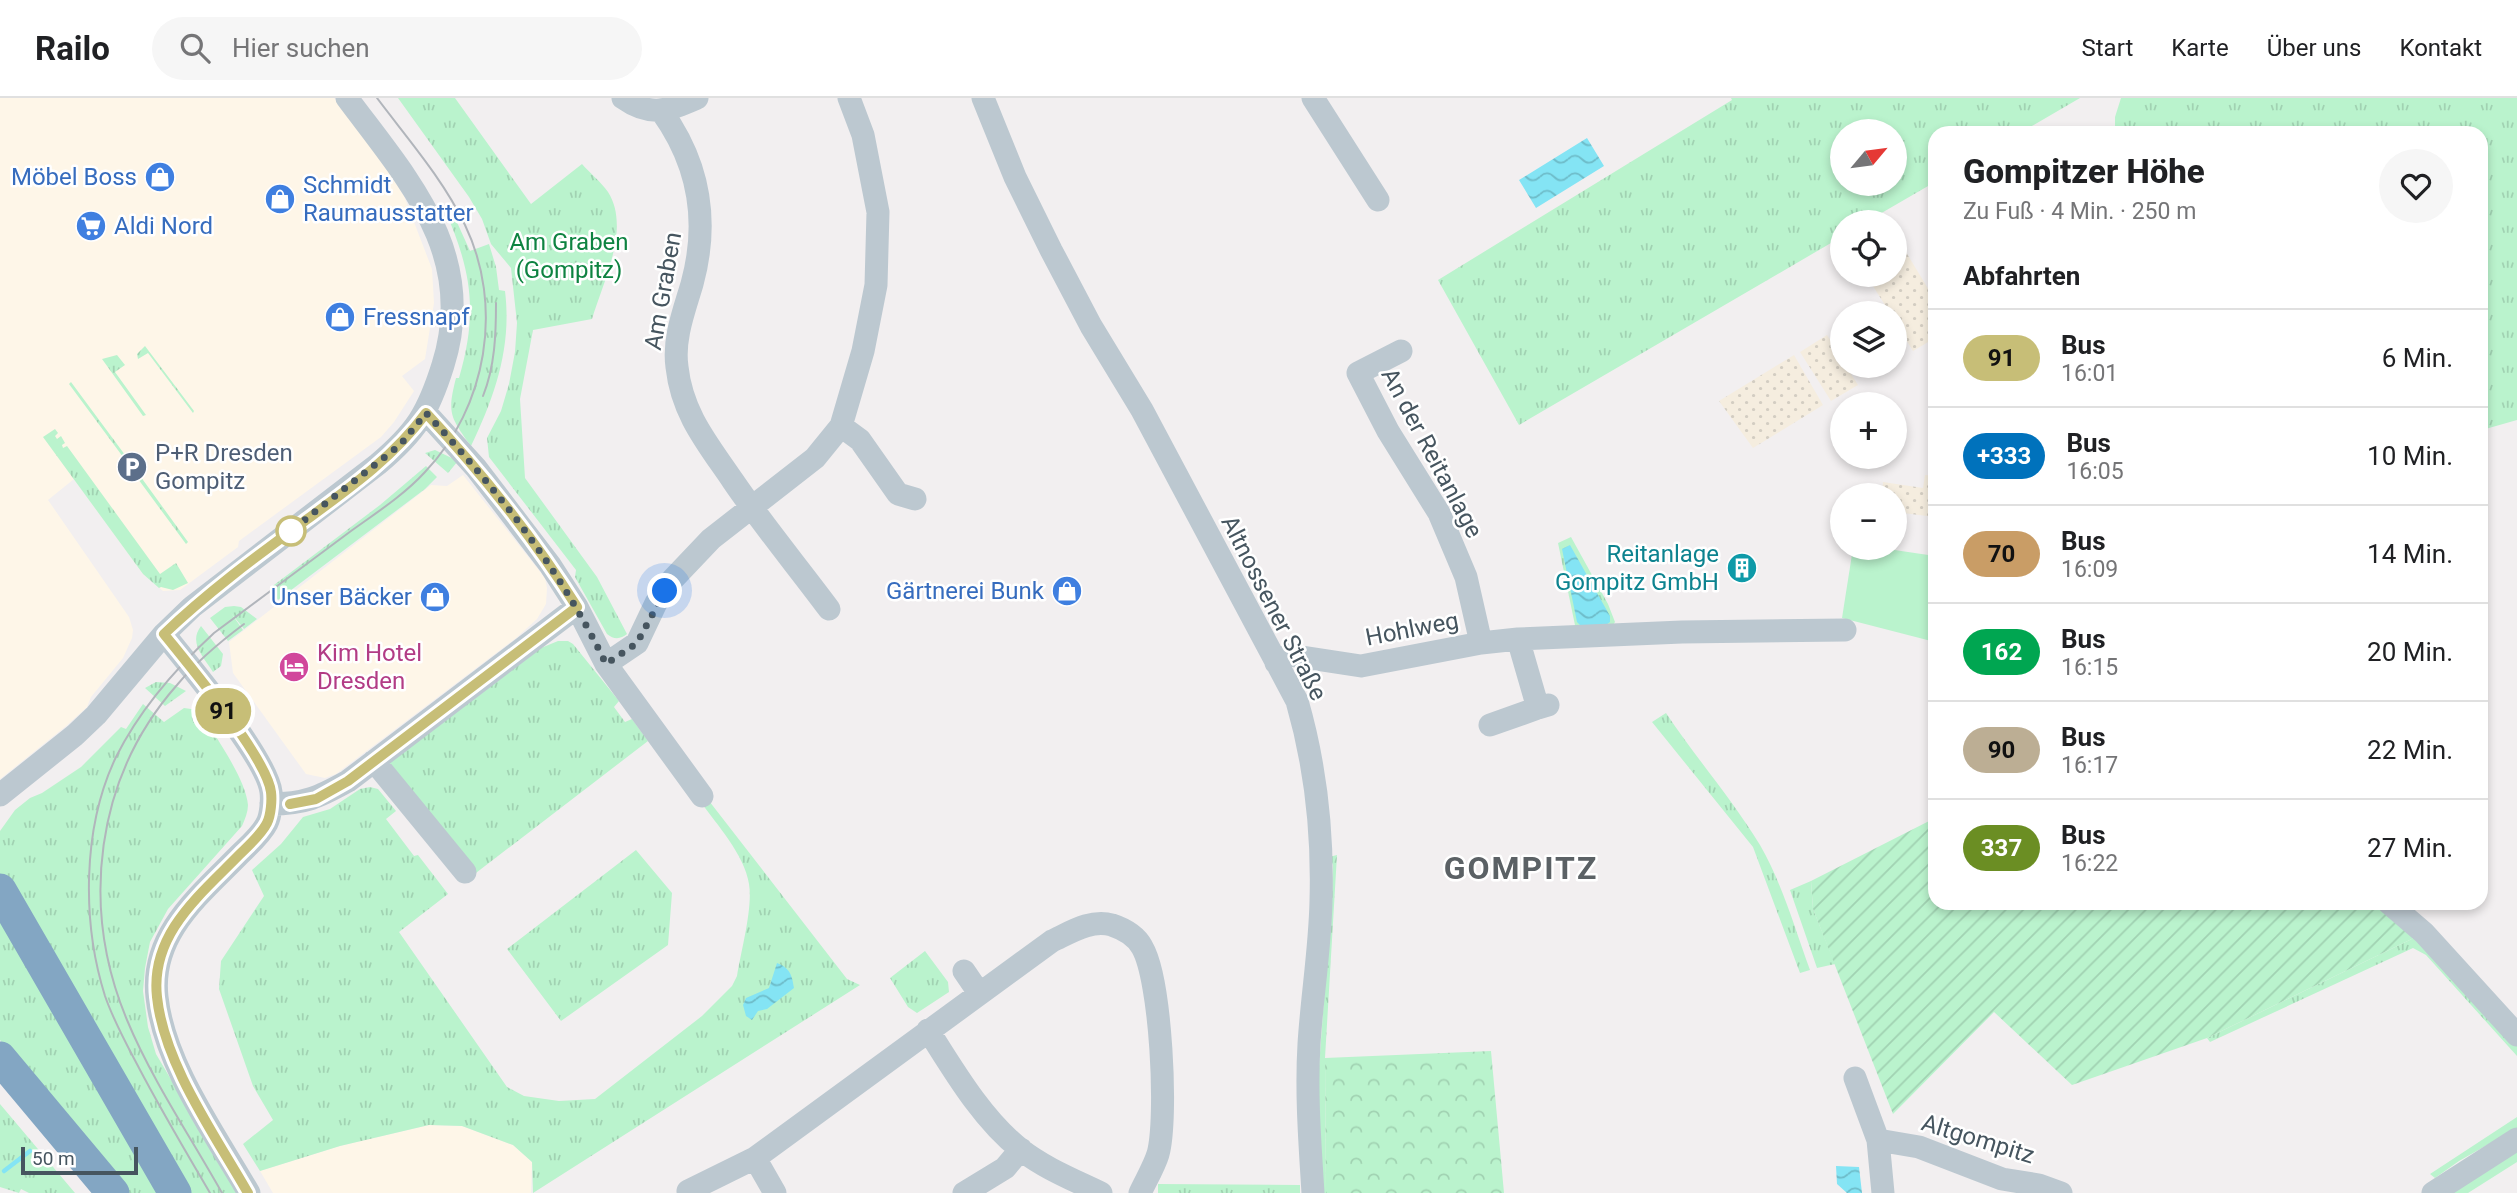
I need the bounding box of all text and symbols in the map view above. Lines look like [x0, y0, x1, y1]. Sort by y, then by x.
search box [152, 17, 642, 80]
text: Railo [35, 29, 110, 68]
icon: search [176, 29, 214, 67]
text: Hier suchen [232, 33, 370, 63]
text: Start [2082, 34, 2133, 62]
text: Karte [2171, 34, 2229, 62]
text: Über uns [2267, 34, 2361, 62]
text: Kontakt [2399, 34, 2482, 62]
north arrow [1830, 119, 1908, 196]
map controls [1830, 119, 1907, 560]
button: heart [2379, 149, 2453, 223]
text: Gompitzer Höhe [1963, 152, 2205, 191]
shop icon: Möbel Boss [143, 160, 177, 194]
place label: Möbel Boss [11, 163, 137, 191]
place label: Schmidt Raumausstatter [303, 171, 474, 227]
shop icon: Schmidt Raumausstatter [263, 182, 297, 216]
text: Zu Fuß · 4 Min. · 250 m [1963, 198, 2196, 225]
supermarket icon: Aldi Nord [74, 209, 108, 243]
button: locate [1830, 210, 1907, 287]
place label: Aldi Nord [114, 212, 213, 240]
park label: Am Graben (Gompitz) [509, 228, 629, 284]
street label: Am Graben [639, 230, 687, 352]
text: Abfahrten [1963, 261, 2080, 291]
shop icon: Fressnapf [323, 300, 357, 334]
button: layers [1830, 301, 1907, 378]
place label: Fressnapf [363, 303, 470, 331]
text: Bus [2061, 330, 2106, 360]
text: 6 Min. [2382, 343, 2453, 373]
text: 91 [1988, 344, 2015, 372]
text: 16:01 [2061, 360, 2118, 387]
street label: An der Reitanlage [1376, 364, 1488, 542]
button: + [1830, 392, 1907, 469]
text: Bus [2066, 428, 2111, 458]
place label: P+R Dresden Gompitz [155, 439, 293, 495]
text: 10 Min. [2367, 441, 2453, 471]
text: +333 [1977, 442, 2031, 470]
parking icon: P+R Dresden Gompitz [115, 450, 149, 484]
text: 16:05 [2066, 458, 2124, 485]
button: − [1830, 483, 1907, 560]
street label: Altnossener Straße [1215, 511, 1333, 705]
unlabelled marker [276, 516, 306, 546]
text: Bus [2061, 526, 2106, 556]
text: 14 Min. [2367, 539, 2453, 569]
place label: Reitanlage Gompitz GmbH [1555, 540, 1719, 596]
text: 70 [1988, 540, 2015, 568]
building icon: Reitanlage Gompitz GmbH [1725, 551, 1759, 585]
text: 16:09 [2061, 556, 2118, 583]
your location [647, 573, 682, 608]
shop icon: Gärtnerei Bunk [1050, 574, 1084, 608]
place label: Gärtnerei Bunk [886, 577, 1045, 605]
shop icon: Unser Bäcker [418, 580, 452, 614]
place label: Unser Bäcker [271, 583, 412, 611]
street label: Hohlweg [1363, 606, 1461, 652]
text: Bus [2061, 624, 2106, 654]
text: 20 Min. [2367, 637, 2453, 667]
text: 162 [1981, 638, 2022, 666]
place label: Kim Hotel Dresden [317, 639, 422, 695]
hotel icon: Kim Hotel Dresden [277, 650, 311, 684]
text: 16:15 [2061, 654, 2118, 681]
line badge: 91 [192, 688, 255, 734]
text: 91 [209, 697, 237, 725]
text: Bus [2061, 722, 2106, 752]
text: 22 Min. [2367, 735, 2453, 765]
text: 90 [1988, 736, 2015, 764]
text: 16:17 [2061, 752, 2118, 779]
text: Bus [2061, 820, 2106, 850]
text: 27 Min. [2367, 833, 2453, 863]
text: 337 [1981, 834, 2022, 862]
district label: GOMPITZ [1444, 849, 1598, 887]
text: 16:22 [2061, 850, 2118, 877]
street label: Altgompitz [1918, 1109, 2038, 1169]
scale bar [21, 1144, 138, 1176]
text: 50 m [32, 1147, 75, 1170]

